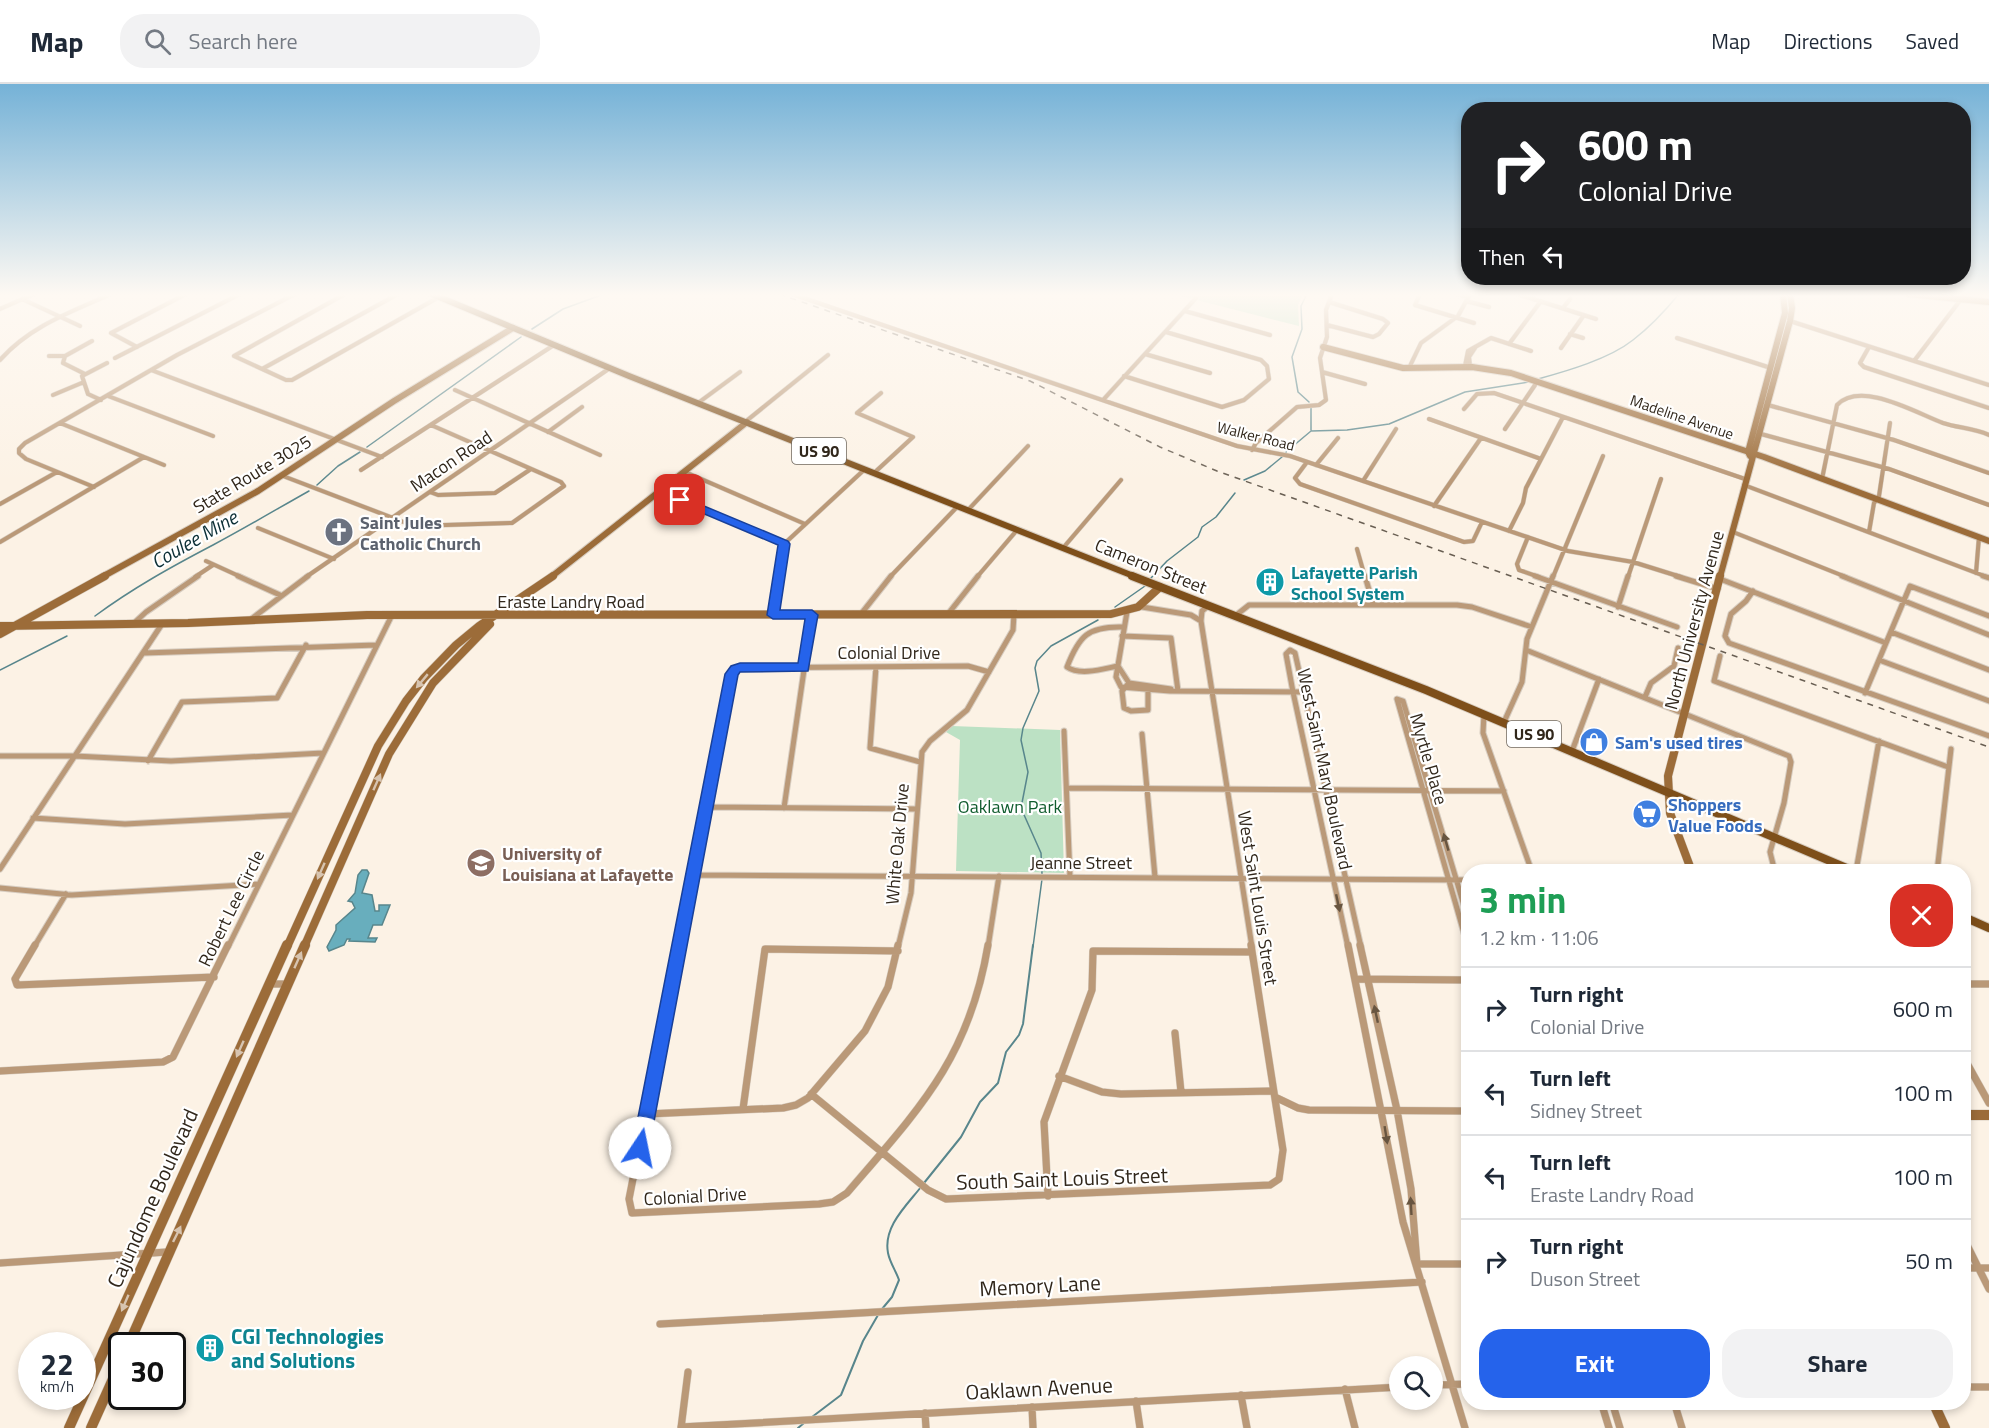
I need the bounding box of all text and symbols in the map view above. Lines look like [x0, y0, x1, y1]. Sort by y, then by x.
search box [120, 14, 540, 68]
text: Map [30, 20, 84, 63]
text: Search here [189, 24, 298, 58]
icon: search [141, 25, 174, 58]
text: Map [1711, 25, 1751, 57]
text: Directions [1784, 25, 1873, 57]
text: Saved [1906, 25, 1959, 57]
text: 600 m [1578, 112, 1693, 176]
icon: right [1479, 126, 1557, 204]
text: Colonial Drive [1578, 170, 1732, 211]
text: Then [1479, 240, 1525, 274]
icon: left [1537, 240, 1570, 273]
street label: Madeline Avenue [1627, 389, 1737, 445]
street label: Walker Road [1215, 415, 1297, 457]
street label: Macon Road [404, 424, 498, 498]
street label: State Route 3025 [188, 428, 316, 520]
road number: US 90 [792, 438, 846, 464]
pin [654, 474, 705, 525]
icon: arrive [663, 483, 696, 516]
water label: Coulee Mine [145, 501, 245, 576]
place label: Saint Jules Catholic Church [360, 509, 481, 557]
church icon: Saint Jules Catholic Church [323, 516, 355, 548]
street label: North University Avenue [1657, 527, 1731, 713]
street label: Cameron Street [1091, 531, 1212, 601]
place label: Lafayette Parish School System [1291, 559, 1418, 607]
building icon: Lafayette Parish School System [1254, 566, 1286, 598]
street label: Eraste Landry Road [497, 588, 645, 615]
street label: Colonial Drive [838, 639, 940, 666]
street label: West Saint Mary Boulevard [1290, 666, 1360, 872]
one-way arrow [416, 674, 429, 689]
street label: Myrtle Place [1403, 710, 1455, 808]
road number: US 90 [1507, 721, 1561, 747]
shop icon: Sam's used tires [1578, 726, 1610, 758]
place label: Sam's used tires [1615, 729, 1743, 756]
one-way arrow [372, 773, 381, 790]
street label: White Oak Drive [878, 782, 916, 906]
place label: Shoppers Value Foods [1668, 791, 1762, 839]
park label: Oaklawn Park [958, 793, 1063, 820]
supermarket icon: Shoppers Value Foods [1631, 798, 1663, 830]
street label: West Saint Louis Street [1231, 809, 1285, 988]
one-way arrow [1441, 833, 1450, 851]
place label: University of Louisiana at Lafayette [502, 840, 673, 888]
street label: Robert Lee Circle [191, 845, 271, 971]
school or university icon: University of Louisiana at Lafayette [465, 847, 497, 879]
street label: Jeanne Street [1030, 849, 1133, 876]
one-way arrow [316, 863, 326, 881]
text: 3 min [1479, 872, 1566, 927]
button: close [1890, 884, 1953, 947]
one-way arrow [1334, 894, 1343, 913]
text: 1.2 km · 11:06 [1479, 922, 1599, 953]
one-way arrow [293, 951, 302, 968]
text: Turn right [1530, 977, 1624, 1011]
text: 600 m [1893, 992, 1953, 1026]
icon: right [1479, 993, 1512, 1026]
one-way arrow [1371, 1004, 1380, 1023]
text: Colonial Drive [1530, 1011, 1644, 1042]
one-way arrow [236, 1041, 245, 1058]
text: Turn left [1530, 1061, 1611, 1095]
text: 100 m [1893, 1076, 1953, 1110]
icon: left [1479, 1077, 1512, 1110]
text: Sidney Street [1530, 1095, 1642, 1126]
street label: Cajundome Boulevard [98, 1103, 206, 1293]
position arrow [608, 1116, 672, 1180]
one-way arrow [1382, 1126, 1391, 1145]
text: Turn left [1530, 1145, 1611, 1179]
street label: South Saint Louis Street [956, 1158, 1169, 1198]
text: 100 m [1893, 1160, 1953, 1194]
icon: left [1479, 1161, 1512, 1194]
text: Eraste Landry Road [1530, 1179, 1694, 1210]
street label: Colonial Drive [643, 1180, 747, 1212]
one-way arrow [1407, 1196, 1416, 1215]
one-way arrow [172, 1226, 181, 1243]
text: Turn right [1530, 1229, 1624, 1263]
text: 50 m [1905, 1244, 1953, 1278]
icon: right [1479, 1245, 1512, 1278]
text: Duson Street [1530, 1263, 1640, 1294]
street label: Memory Lane [979, 1266, 1101, 1304]
one-way arrow [120, 1295, 130, 1313]
place label: CGI Technologies and Solutions [231, 1320, 384, 1376]
button: Exit [1479, 1329, 1710, 1398]
button: Share [1722, 1329, 1953, 1398]
speed limit sign: 30 [108, 1332, 186, 1410]
building icon: CGI Technologies and Solutions [194, 1332, 226, 1364]
text: 22 [40, 1341, 74, 1387]
map controls [1389, 1356, 1443, 1410]
button: search [1389, 1356, 1443, 1410]
street label: Oaklawn Avenue [965, 1368, 1113, 1408]
text: km/h [40, 1375, 74, 1398]

